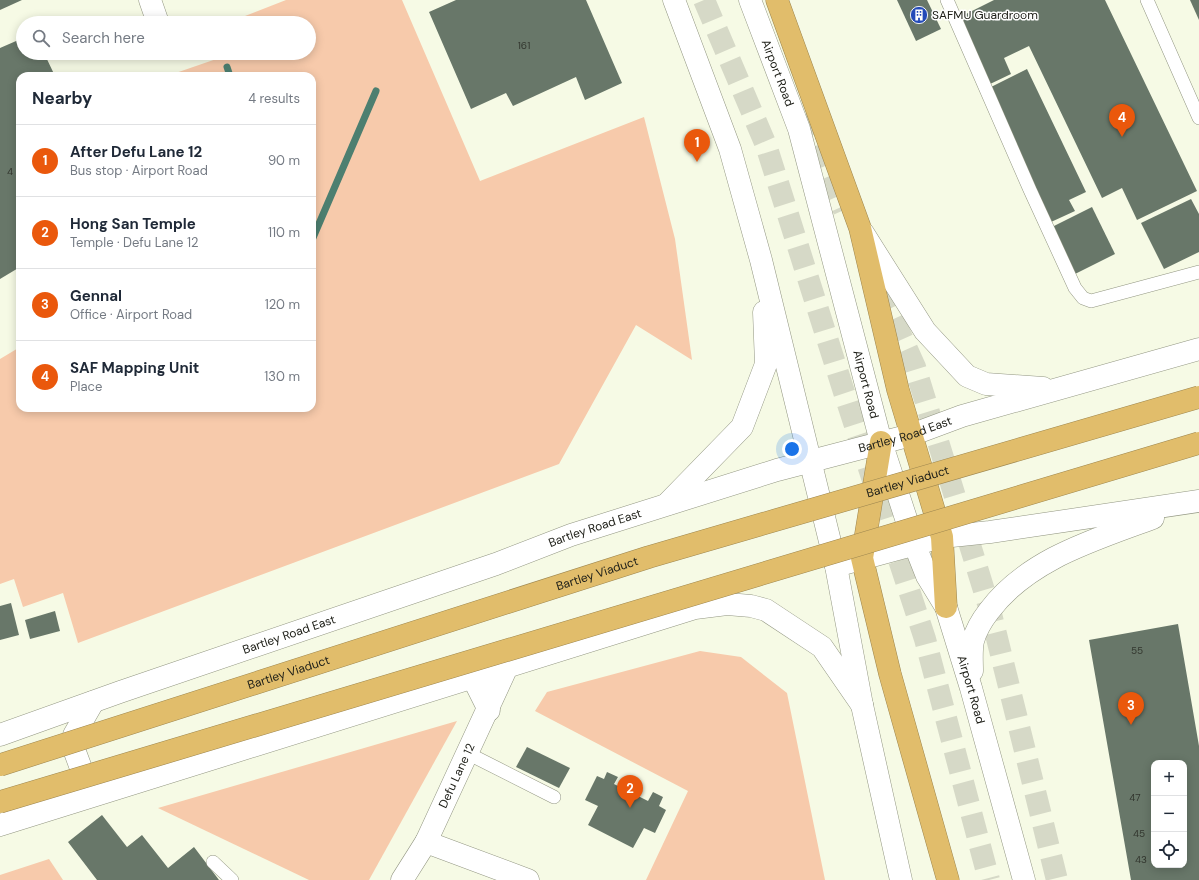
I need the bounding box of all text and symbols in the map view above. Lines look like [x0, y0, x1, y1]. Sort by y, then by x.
building icon: SAFMU Guardroom [909, 5, 929, 25]
place label: SAFMU Guardroom [932, 7, 1038, 23]
search box [16, 16, 316, 60]
icon: search [30, 27, 52, 49]
text: Search here [62, 28, 145, 48]
street label: Airport Road [758, 37, 798, 109]
house number: 161 [518, 39, 530, 52]
text: Nearby [32, 87, 92, 109]
text: 4 results [248, 90, 300, 107]
pin: 4 [1109, 104, 1135, 137]
pin: 1 [684, 129, 710, 162]
text: After Defu Lane 12 [70, 142, 202, 162]
text: 1 [43, 152, 47, 169]
text: 90 m [268, 152, 300, 169]
text: Bus stop · Airport Road [70, 162, 208, 179]
house number: 4 [7, 165, 13, 178]
text: Hong San Temple [70, 214, 196, 234]
text: 2 [41, 224, 49, 241]
text: 110 m [268, 224, 300, 241]
text: Temple · Defu Lane 12 [70, 234, 198, 251]
text: Gennal [70, 286, 122, 306]
text: 3 [41, 296, 49, 313]
text: 120 m [265, 296, 300, 313]
text: Office · Airport Road [70, 306, 192, 323]
street label: Airport Road [849, 348, 883, 420]
text: SAF Mapping Unit [70, 358, 199, 378]
text: 4 [41, 368, 49, 385]
text: 130 m [264, 368, 300, 385]
text: Place [70, 378, 102, 395]
street label: Bartley Road East [857, 412, 954, 456]
your location [782, 439, 802, 459]
street label: Bartley Viaduct [865, 462, 951, 501]
street label: Bartley Road East [546, 505, 644, 551]
street label: Bartley Viaduct [554, 553, 640, 594]
street label: Bartley Road East [240, 611, 338, 658]
house number: 55 [1131, 644, 1143, 657]
street label: Bartley Viaduct [245, 652, 332, 693]
street label: Airport Road [953, 654, 988, 726]
pin: 3 [1118, 692, 1144, 725]
street label: Defu Lane 12 [435, 741, 479, 811]
map controls [1151, 760, 1187, 868]
button: + [1151, 760, 1187, 796]
pin: 2 [617, 775, 643, 808]
house number: 47 [1129, 791, 1141, 804]
button: − [1151, 796, 1187, 832]
house number: 45 [1133, 827, 1145, 840]
button: locate [1151, 832, 1187, 868]
house number: 43 [1135, 853, 1147, 866]

